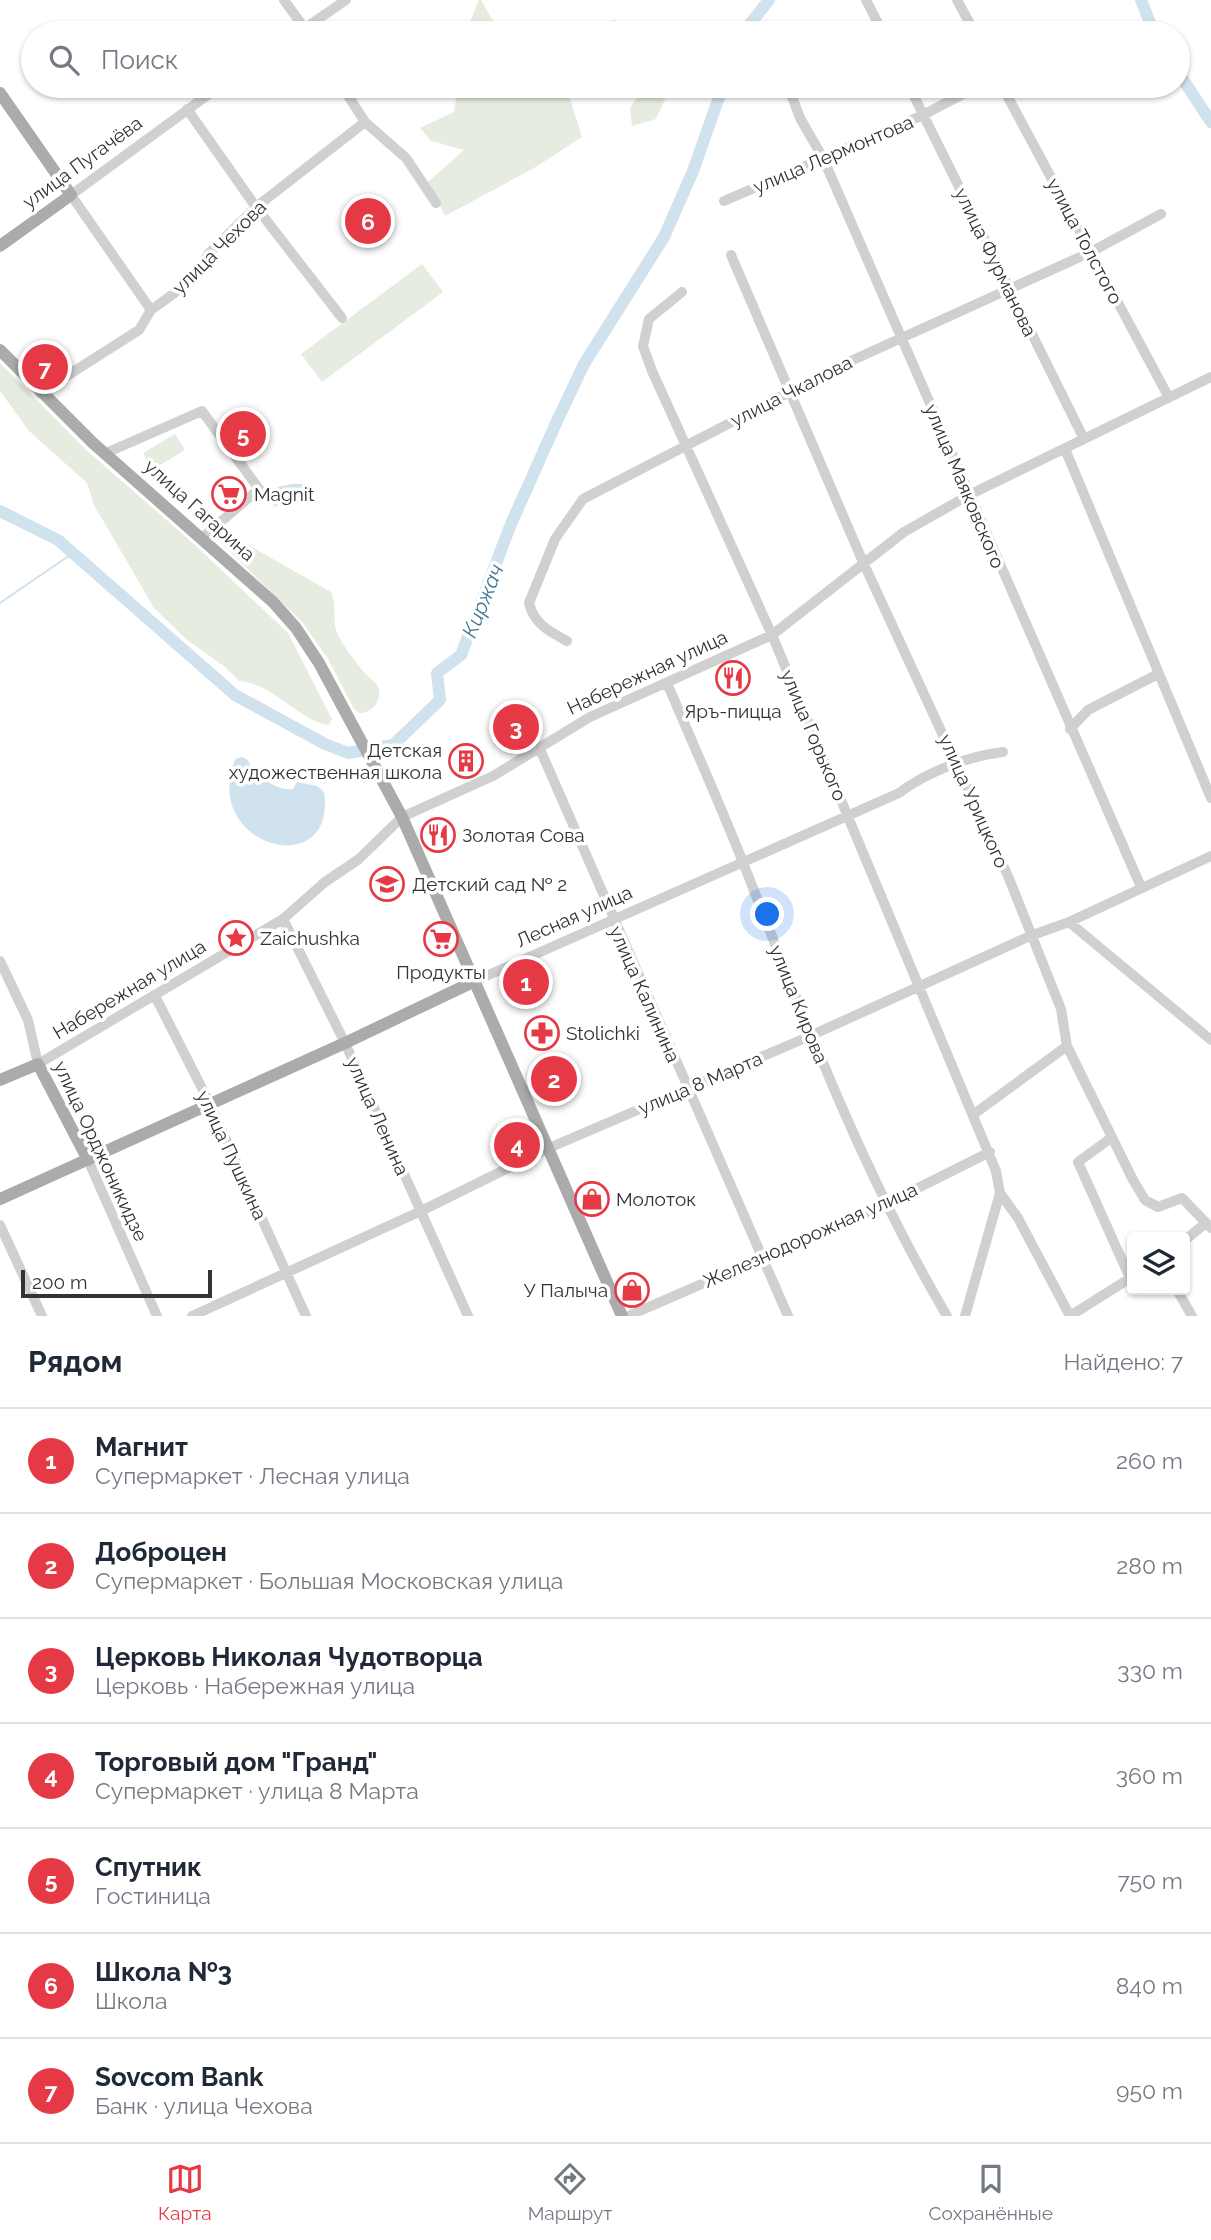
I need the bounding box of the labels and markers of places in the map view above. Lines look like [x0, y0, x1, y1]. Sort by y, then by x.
pin: 6 [345, 195, 391, 247]
pin: 7 [22, 341, 68, 393]
pin: 5 [220, 408, 266, 460]
supermarket icon: Magnit [210, 475, 248, 513]
place label: Magnit [254, 483, 315, 505]
restaurant icon: Яръ-пицца [714, 659, 752, 697]
place label: Яръ-пицца [684, 700, 782, 722]
pin: 3 [493, 701, 539, 753]
place label: Детская художественная школа [229, 739, 442, 783]
building icon: Детская художественная школа [447, 742, 485, 780]
restaurant icon: Золотая Сова [419, 816, 457, 854]
place label: Золотая Сова [462, 824, 585, 846]
school or university icon: Детский сад № 2 [368, 865, 406, 903]
place label: Детский сад № 2 [412, 873, 567, 895]
place icon: Zaichushka [217, 919, 255, 957]
supermarket icon: Продукты [422, 920, 460, 958]
place label: Zaichushka [260, 927, 360, 949]
pin: 1 [503, 956, 549, 1008]
place label: Продукты [396, 961, 486, 983]
pharmacy icon: Stolichki [523, 1014, 561, 1052]
place label: Stolichki [566, 1022, 640, 1044]
pin: 2 [531, 1053, 577, 1105]
pin: 4 [494, 1119, 540, 1171]
shop icon: Молоток [573, 1180, 611, 1218]
place label: Молоток [616, 1188, 696, 1210]
shop icon: У Палыча [613, 1271, 651, 1309]
place label: У Палыча [524, 1279, 608, 1301]

